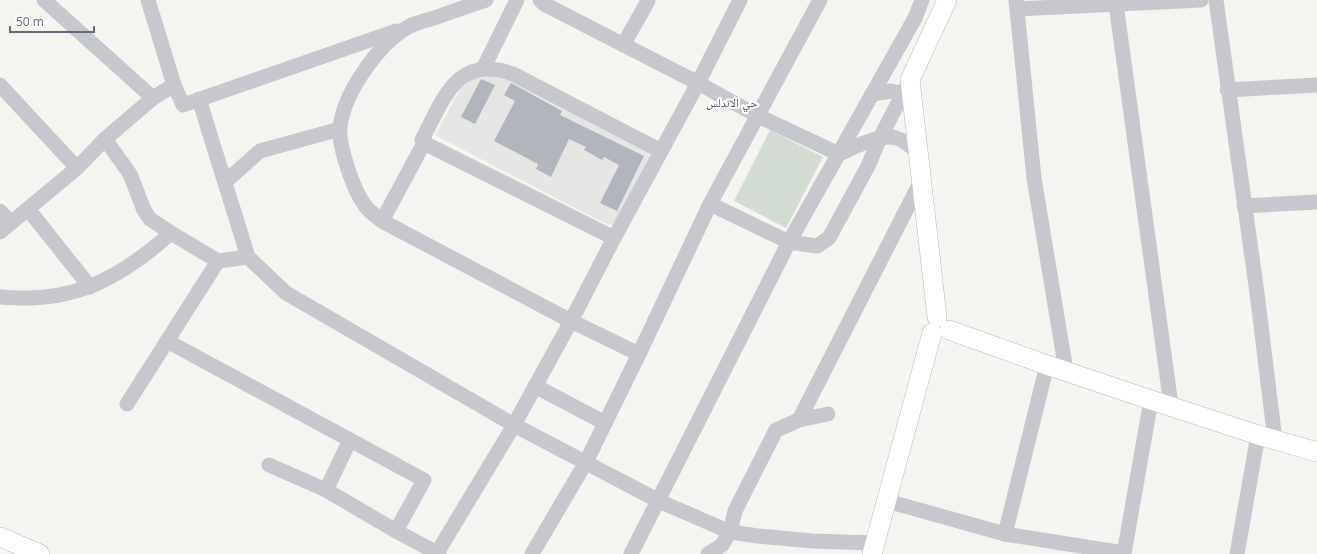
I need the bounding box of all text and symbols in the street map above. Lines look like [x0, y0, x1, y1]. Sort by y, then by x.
scale bar [10, 8, 94, 34]
text: 50 m [16, 13, 44, 30]
district label: حي الاندلس [706, 94, 758, 113]

